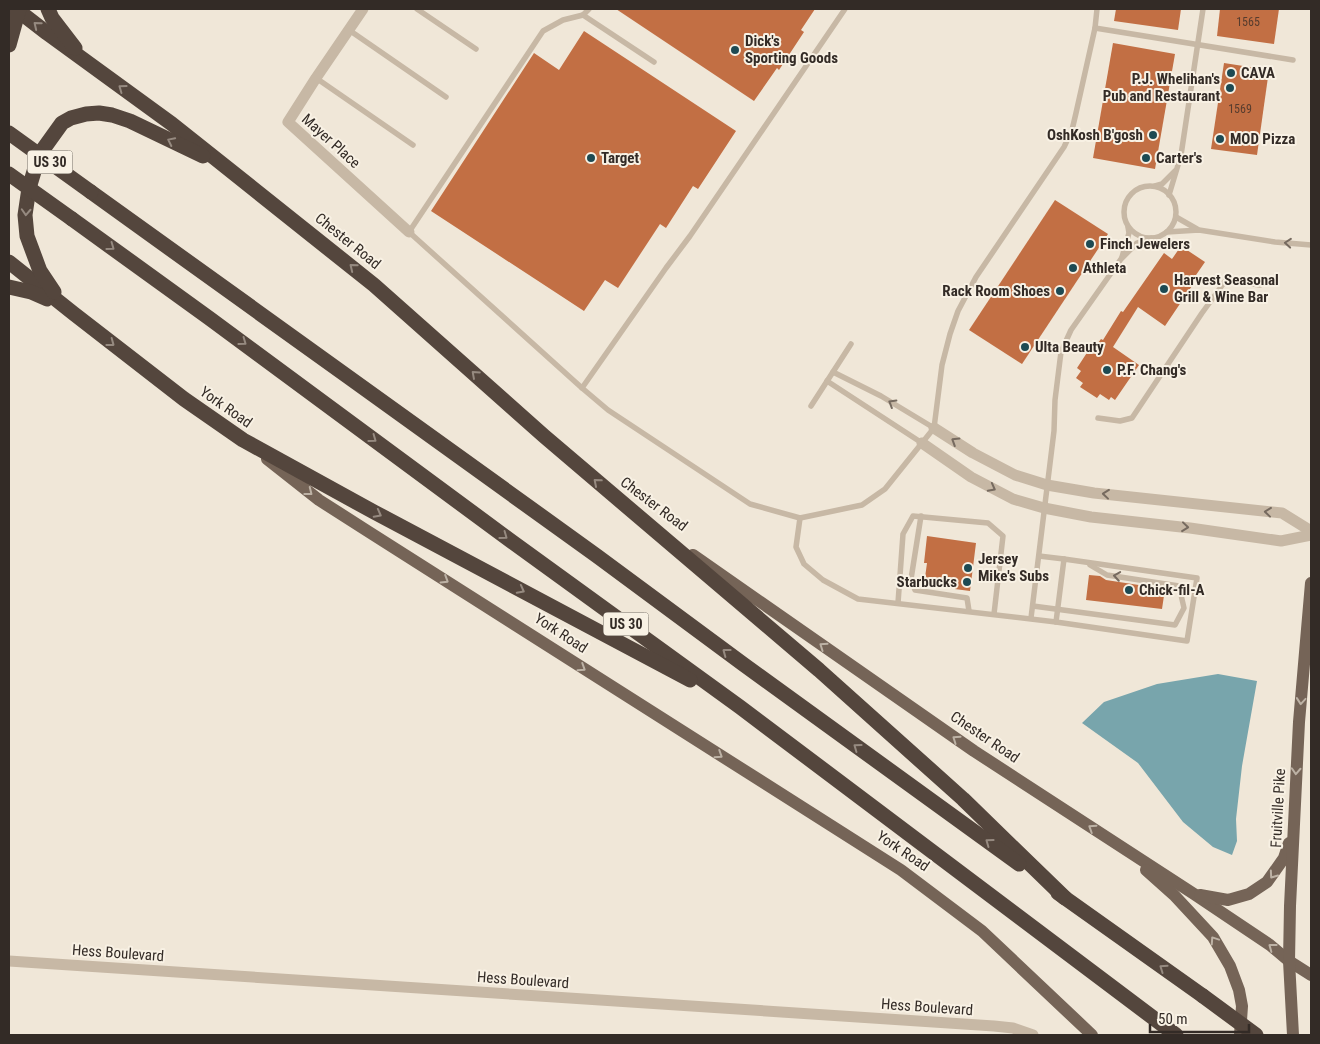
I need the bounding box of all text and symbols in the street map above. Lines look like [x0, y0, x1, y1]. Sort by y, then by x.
house number: 1565 [1236, 15, 1260, 29]
one-way arrow [33, 22, 42, 31]
place label: Dick's Sporting Goods [745, 32, 838, 67]
marker: Dick's Sporting Goods [729, 44, 741, 56]
place label: CAVA [1241, 64, 1275, 82]
marker: CAVA [1225, 67, 1237, 79]
place label: P.J. Whelihan's Pub and Restaurant [1103, 70, 1220, 105]
marker: P.J. Whelihan's Pub and Restaurant [1224, 82, 1236, 94]
one-way arrow [119, 85, 128, 94]
house number: 1569 [1228, 102, 1252, 116]
street label: Mayer Place [298, 110, 364, 172]
place label: OshKosh B'gosh [1047, 126, 1143, 144]
marker: OshKosh B'gosh [1147, 129, 1159, 141]
place label: MOD Pizza [1230, 130, 1295, 148]
marker: MOD Pizza [1214, 133, 1226, 145]
one-way arrow [168, 137, 177, 147]
place label: Target [601, 149, 640, 167]
place label: Carter's [1156, 149, 1203, 167]
road number: US 30 [28, 150, 72, 173]
marker: Target [585, 152, 597, 164]
marker: Carter's [1140, 152, 1152, 164]
one-way arrow [21, 208, 32, 216]
street label: Chester Road [312, 209, 384, 273]
place label: Finch Jewelers [1100, 235, 1190, 253]
marker: Finch Jewelers [1084, 238, 1096, 250]
one-way arrow [1284, 238, 1292, 249]
one-way arrow [105, 241, 115, 250]
place label: Athleta [1083, 259, 1126, 277]
marker: Athleta [1067, 262, 1079, 274]
one-way arrow [350, 265, 359, 273]
place label: Harvest Seasonal Grill & Wine Bar [1174, 271, 1279, 306]
place label: Rack Room Shoes [942, 282, 1050, 300]
marker: Harvest Seasonal Grill & Wine Bar [1158, 283, 1170, 295]
marker: Rack Room Shoes [1054, 285, 1066, 297]
one-way arrow [105, 337, 115, 346]
one-way arrow [237, 337, 246, 345]
place label: Ulta Beauty [1035, 338, 1104, 356]
marker: Ulta Beauty [1019, 341, 1031, 353]
place label: P.F. Chang's [1117, 361, 1187, 379]
marker: P.F. Chang's [1101, 364, 1113, 376]
one-way arrow [472, 372, 481, 380]
street label: York Road [196, 382, 256, 432]
one-way arrow [888, 399, 897, 409]
one-way arrow [367, 433, 377, 442]
one-way arrow [951, 438, 960, 447]
street label: Chester Road [617, 473, 691, 535]
one-way arrow [594, 479, 603, 487]
one-way arrow [987, 482, 996, 492]
one-way arrow [303, 486, 312, 494]
one-way arrow [1102, 489, 1110, 500]
one-way arrow [1263, 507, 1271, 518]
one-way arrow [372, 508, 381, 518]
one-way arrow [1181, 521, 1189, 532]
one-way arrow [498, 530, 507, 538]
place label: Jersey Mike's Subs [978, 550, 1049, 585]
marker: Jersey Mike's Subs [962, 562, 974, 574]
one-way arrow [1112, 572, 1121, 582]
one-way arrow [440, 573, 449, 583]
place label: Starbucks [897, 573, 957, 591]
marker: Starbucks [961, 576, 973, 588]
place label: Chick-fil-A [1139, 581, 1205, 599]
one-way arrow [516, 584, 525, 594]
marker: Chick-fil-A [1123, 584, 1135, 596]
street label: York Road [531, 609, 591, 657]
road number: US 30 [604, 612, 648, 636]
one-way arrow [819, 643, 829, 652]
one-way arrow [723, 649, 732, 657]
one-way arrow [577, 661, 586, 671]
one-way arrow [1296, 697, 1307, 705]
street label: Chester Road [947, 707, 1023, 767]
one-way arrow [953, 736, 962, 745]
one-way arrow [853, 744, 863, 753]
one-way arrow [713, 749, 723, 758]
one-way arrow [1291, 767, 1302, 775]
street label: Fruitville Pike [1267, 768, 1289, 848]
one-way arrow [1089, 825, 1098, 834]
street label: York Road [873, 827, 933, 875]
one-way arrow [985, 839, 995, 848]
one-way arrow [1269, 870, 1279, 879]
one-way arrow [1211, 937, 1221, 946]
street label: Hess Boulevard [71, 941, 165, 965]
one-way arrow [1269, 944, 1278, 952]
one-way arrow [1160, 965, 1169, 974]
street label: Hess Boulevard [476, 968, 570, 992]
street label: Hess Boulevard [880, 995, 974, 1019]
scale bar [1150, 1002, 1249, 1034]
text: 50 m [1158, 1010, 1188, 1028]

